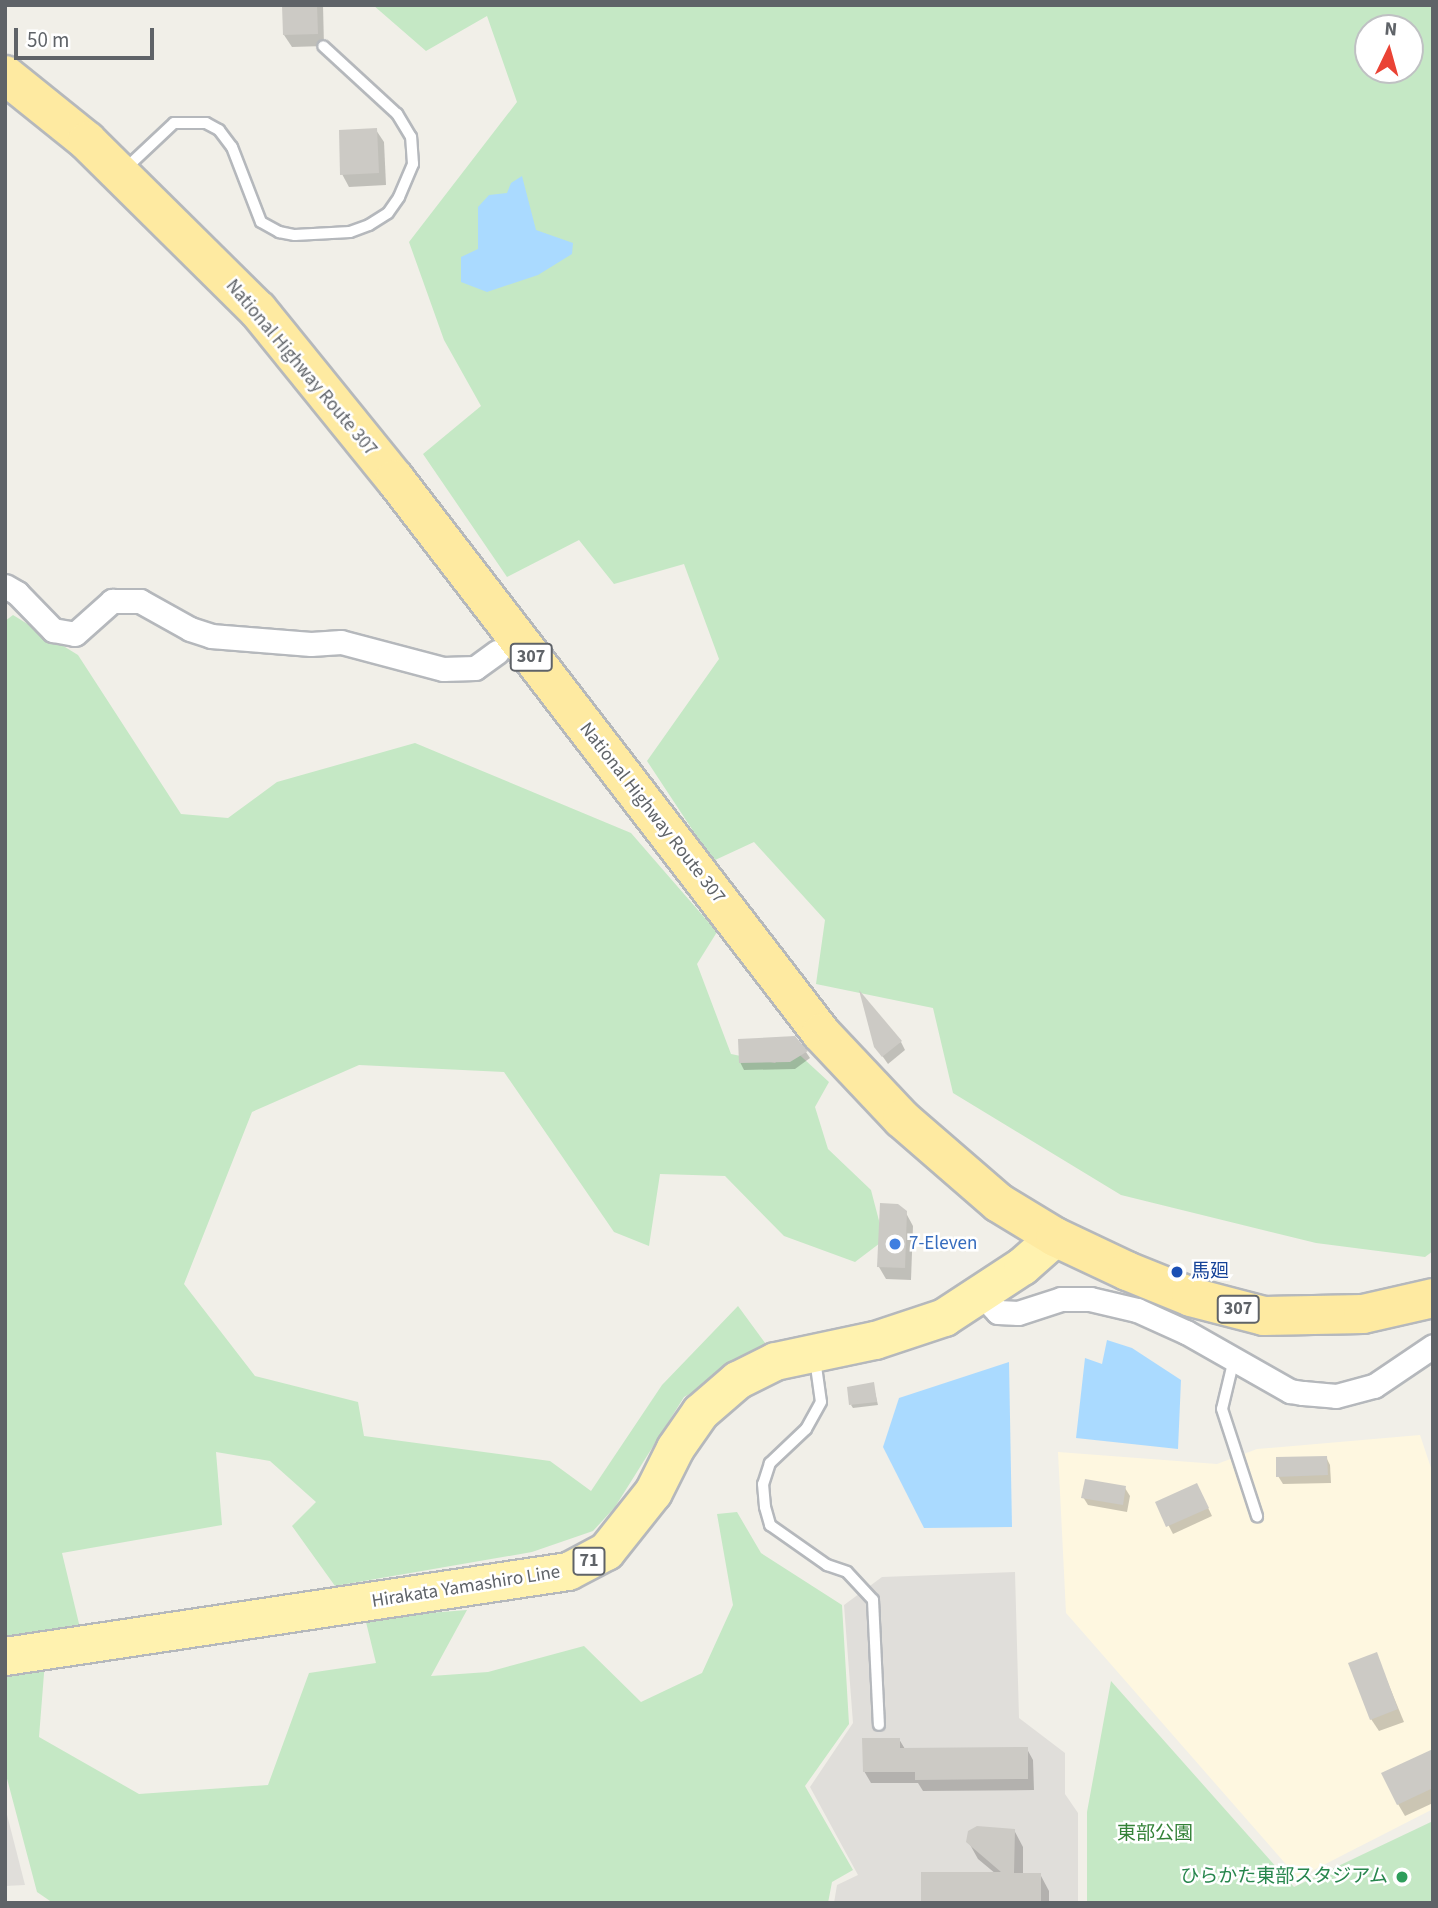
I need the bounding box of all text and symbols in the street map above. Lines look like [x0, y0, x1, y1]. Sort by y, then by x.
scale bar [18, 14, 158, 58]
north arrow [1354, 14, 1424, 84]
text: N [1383, 16, 1398, 44]
text: 50 m [27, 25, 69, 55]
street label: National Highway Route 307 [221, 275, 381, 461]
road number: 307 [508, 642, 554, 672]
street label: National Highway Route 307 [574, 718, 730, 908]
place label: 7-Eleven [909, 1233, 977, 1255]
marker: 7-Eleven [887, 1236, 903, 1252]
place label: 馬廻 [1191, 1261, 1229, 1283]
marker: 馬廻 [1169, 1264, 1185, 1280]
road number: 307 [1215, 1294, 1261, 1324]
road number: 71 [572, 1546, 606, 1576]
street label: Hirakata Yamashiro Line [370, 1561, 562, 1613]
park label: 東部公園 [1117, 1823, 1193, 1845]
place label: ひらかた東部スタジアム [1179, 1866, 1388, 1888]
marker: ひらかた東部スタジアム [1394, 1869, 1410, 1885]

